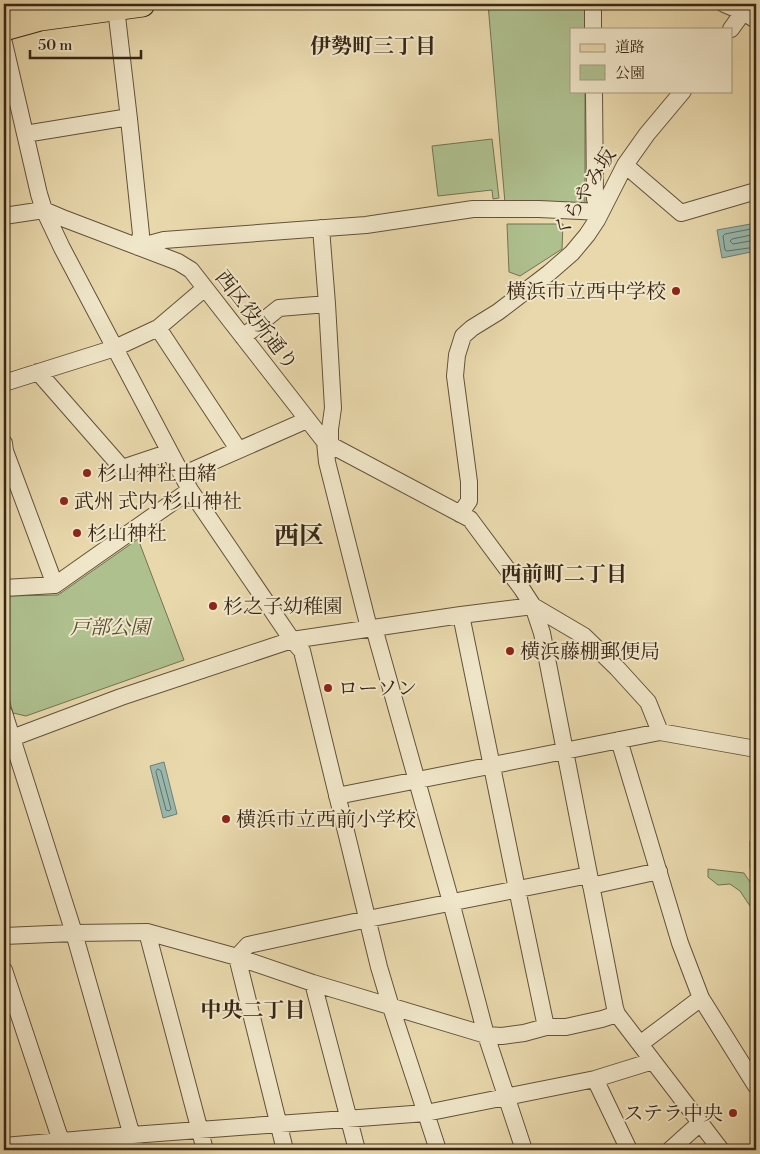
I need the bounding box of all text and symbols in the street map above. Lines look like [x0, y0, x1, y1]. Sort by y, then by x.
scale bar [30, 28, 141, 60]
legend [570, 28, 732, 92]
district label: 伊勢町三丁目 [310, 34, 436, 60]
text: 50 m [38, 36, 72, 55]
text: 道路 [615, 38, 645, 57]
text: 公園 [615, 64, 645, 83]
street label: くらやみ坂 [548, 144, 622, 242]
street label: 西区役所通り [209, 266, 303, 376]
place label: 横浜市立西中学校 [506, 280, 666, 305]
marker: 横浜市立西中学校 [670, 285, 682, 297]
place label: 杉山神社由緒 [97, 462, 217, 487]
marker: 杉山神社由緒 [81, 467, 93, 479]
place label: 武州 式内 杉山神社 [74, 490, 242, 515]
marker: 武州 式内 杉山神社 [58, 495, 70, 507]
district label: 西区 [274, 521, 324, 552]
place label: 杉山神社 [87, 522, 167, 547]
marker: 杉山神社 [71, 527, 83, 539]
district label: 西前町二丁目 [501, 562, 627, 588]
place label: 杉之子幼稚園 [223, 595, 343, 620]
marker: 杉之子幼稚園 [207, 600, 219, 612]
park label: 戸部公園 [70, 616, 153, 641]
place label: 横浜藤棚郵便局 [520, 640, 660, 665]
marker: 横浜藤棚郵便局 [504, 645, 516, 657]
place label: ローソン [338, 677, 417, 702]
marker: ローソン [322, 682, 334, 694]
place label: 横浜市立西前小学校 [236, 808, 416, 833]
marker: 横浜市立西前小学校 [220, 813, 232, 825]
district label: 中央二丁目 [201, 998, 306, 1024]
place label: ステラ中央 [623, 1102, 723, 1127]
marker: ステラ中央 [727, 1107, 739, 1119]

